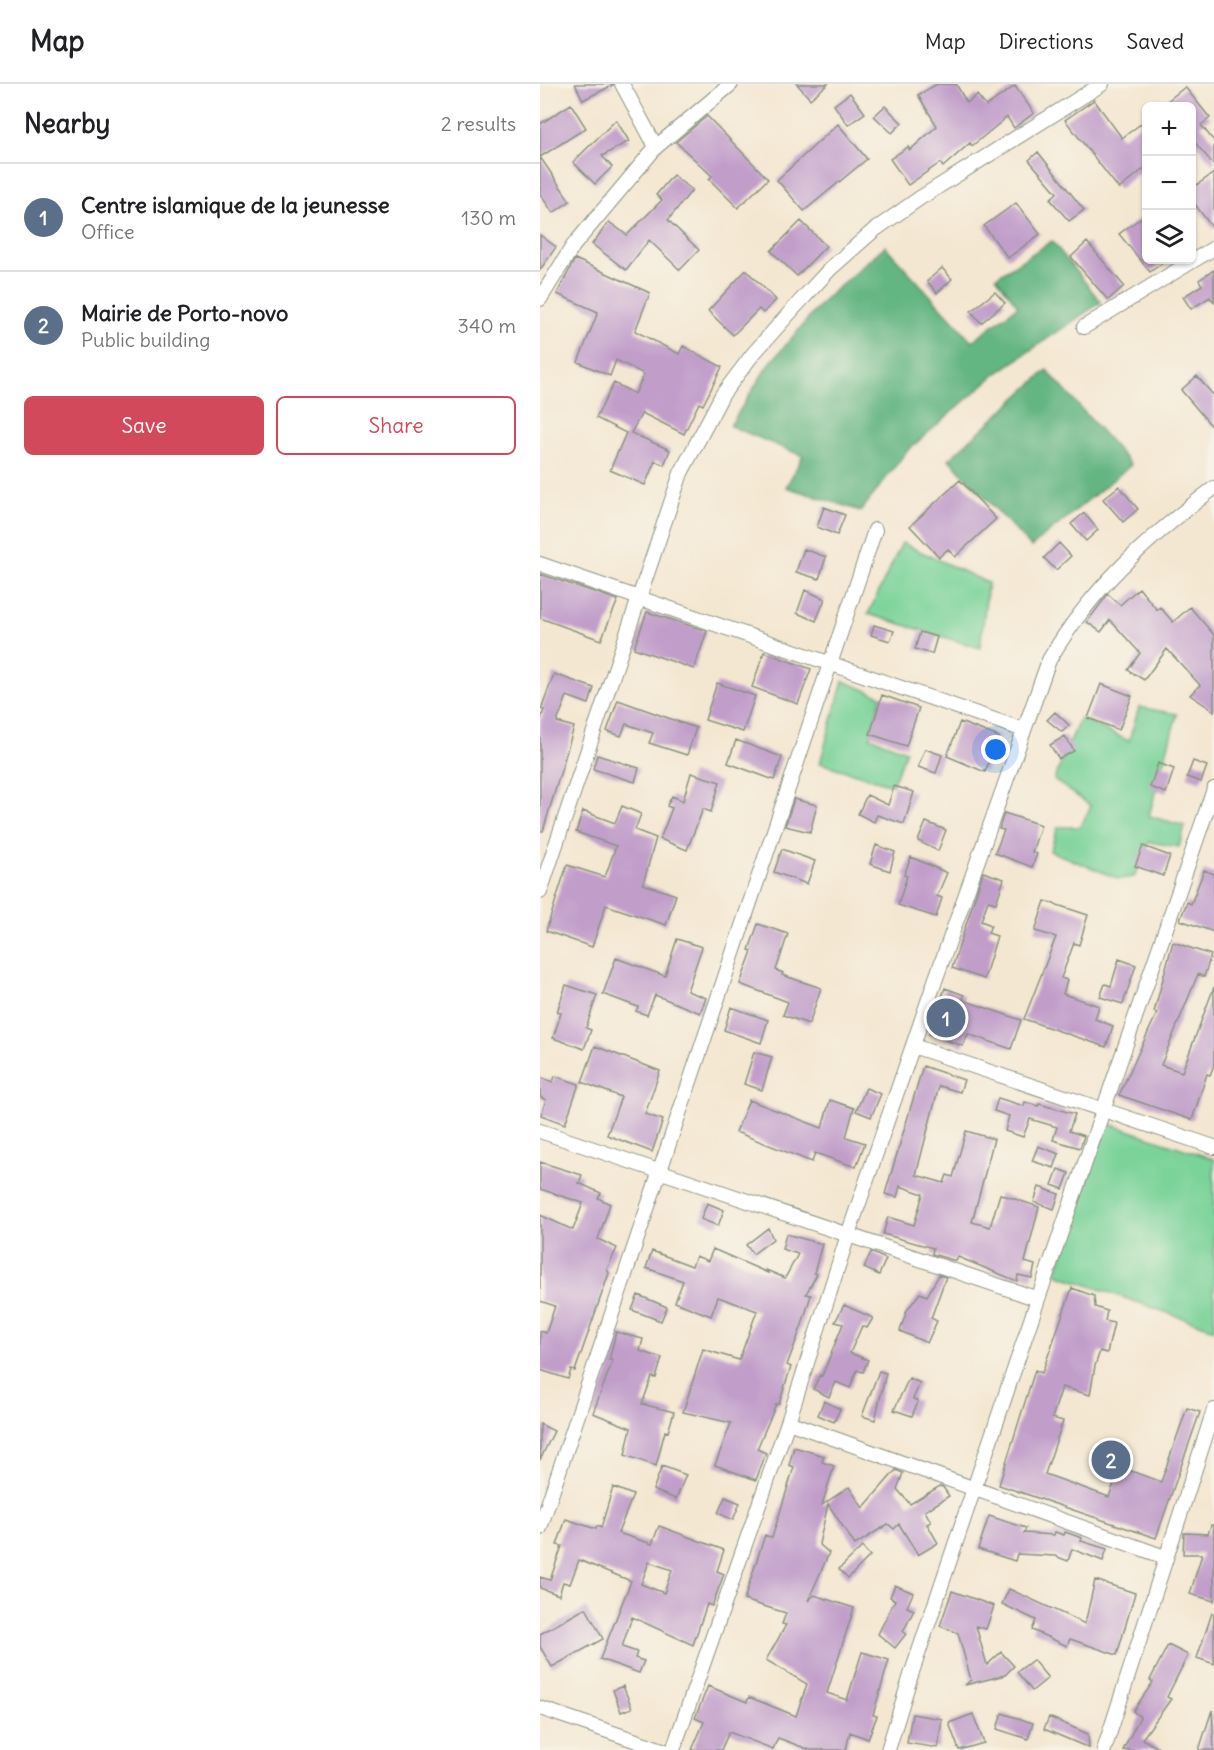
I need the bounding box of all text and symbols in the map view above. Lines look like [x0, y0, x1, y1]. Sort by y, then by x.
text: Map [30, 23, 84, 59]
text: Map [925, 28, 966, 55]
text: Directions [999, 28, 1093, 55]
text: Saved [1126, 28, 1184, 55]
map controls [1142, 102, 1196, 264]
button: + [1142, 102, 1196, 156]
text: Nearby [24, 107, 110, 140]
text: 2 results [441, 111, 516, 136]
button: − [1142, 156, 1196, 210]
text: Centre islamique de la jeunesse [81, 191, 390, 219]
text: 1 [40, 205, 47, 230]
text: 130 m [461, 205, 516, 230]
button: layers [1142, 210, 1196, 264]
text: Office [81, 219, 135, 244]
text: Mairie de Porto-novo [81, 299, 288, 327]
text: 2 [38, 313, 49, 338]
text: 340 m [458, 313, 516, 338]
text: Public building [81, 327, 210, 352]
button: Save [24, 396, 264, 455]
button: Share [276, 396, 516, 455]
your location [981, 735, 1010, 764]
pin: 1 [926, 996, 966, 1040]
pin: 2 [1092, 1438, 1130, 1482]

